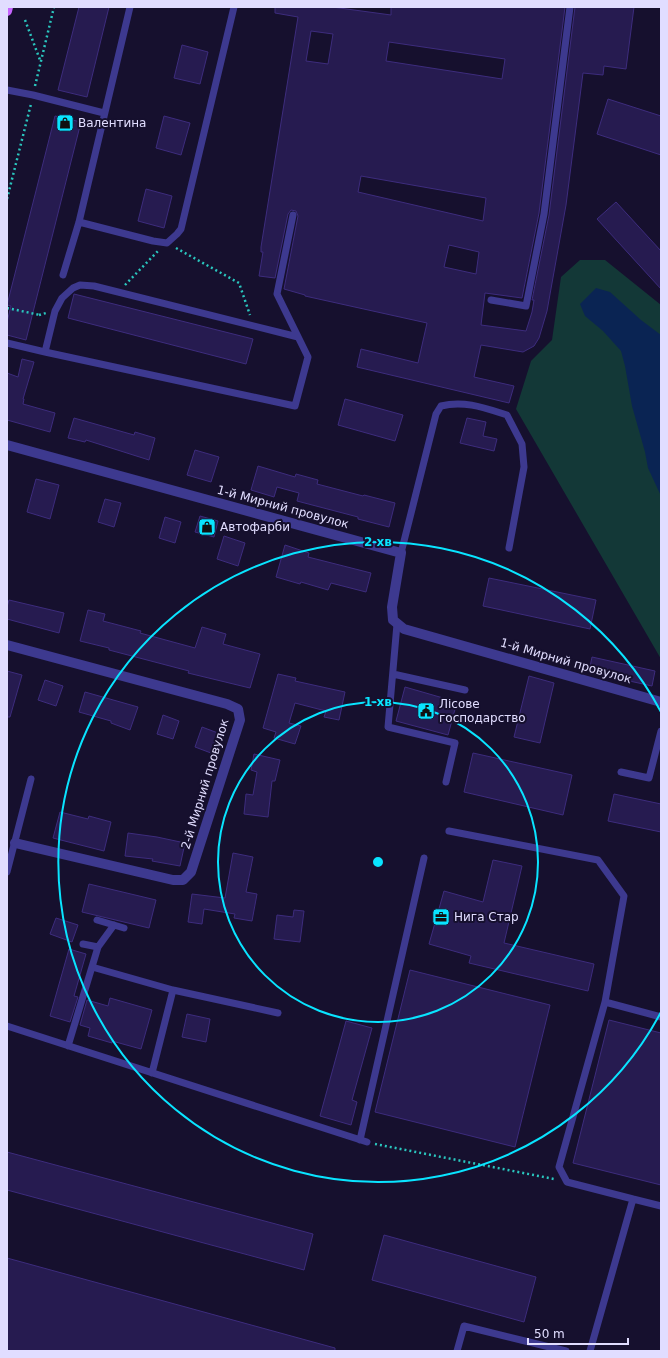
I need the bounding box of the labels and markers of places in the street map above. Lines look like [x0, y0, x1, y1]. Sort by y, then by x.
shop icon: Валентина [55, 113, 75, 133]
place label: Валентина [78, 116, 146, 130]
shop icon: Автофарби [197, 517, 217, 537]
place label: Автофарби [220, 520, 290, 534]
place label: Лісове господарство [439, 697, 526, 725]
public building icon: Лісове господарство [416, 701, 436, 721]
centre of rings [371, 855, 385, 869]
office icon: Нига Стар [431, 907, 451, 927]
place label: Нига Стар [454, 910, 519, 924]

